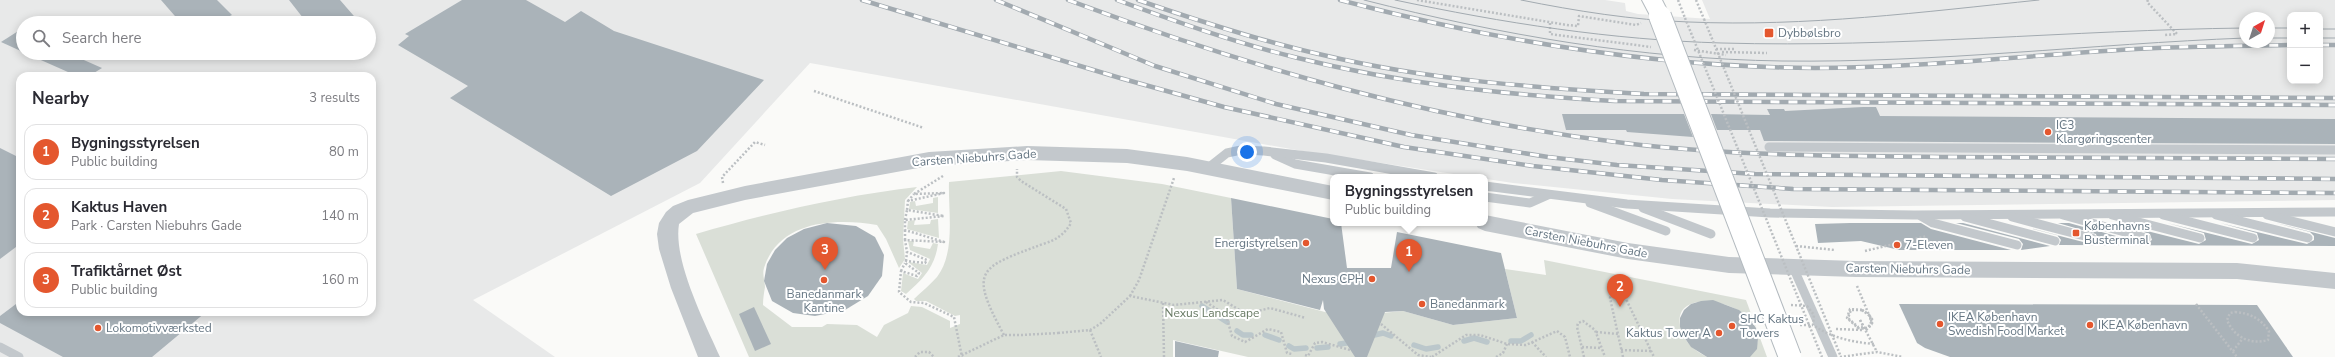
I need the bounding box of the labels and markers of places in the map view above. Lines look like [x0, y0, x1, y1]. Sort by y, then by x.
place label: Dybbølsbro [1778, 25, 1841, 41]
marker: Dybbølsbro [1763, 27, 1775, 39]
place label: IC3 Klargøringscenter [2056, 117, 2152, 147]
marker: IC3 Klargøringscenter [2043, 127, 2053, 137]
place label: Københavns Busterminal [2084, 218, 2150, 248]
marker: Københavns Busterminal [2071, 228, 2081, 238]
place label: Energistyrelsen [1215, 235, 1298, 251]
pin: 3 [812, 237, 838, 270]
place label: 7-Eleven [1905, 237, 1953, 253]
marker: Energistyrelsen [1301, 238, 1311, 248]
pin: 1 [1396, 239, 1422, 272]
marker: 7-Eleven [1892, 240, 1902, 250]
place label: Nexus CPH [1302, 271, 1364, 287]
marker: Nexus CPH [1367, 274, 1377, 284]
pin: 2 [1607, 274, 1633, 307]
marker: Banedanmark Kantine [819, 275, 829, 285]
place label: Banedanmark Kantine [787, 286, 862, 316]
place label: Banedanmark [1430, 296, 1506, 312]
marker: Banedanmark [1417, 299, 1427, 309]
place label: IKEA København Swedish Food Market [1948, 309, 2065, 339]
place label: SHC Kaktus Towers [1740, 311, 1804, 341]
place label: IKEA København [2098, 317, 2188, 333]
marker: IKEA København Swedish Food Market [1935, 319, 1945, 329]
place label: Lokomotivværksted [106, 320, 212, 336]
marker: IKEA København [2085, 320, 2095, 330]
marker: SHC Kaktus Towers [1727, 321, 1737, 331]
marker: Lokomotivværksted [93, 323, 103, 333]
place label: Kaktus Tower A [1626, 325, 1711, 341]
marker: Kaktus Tower A [1714, 328, 1724, 338]

